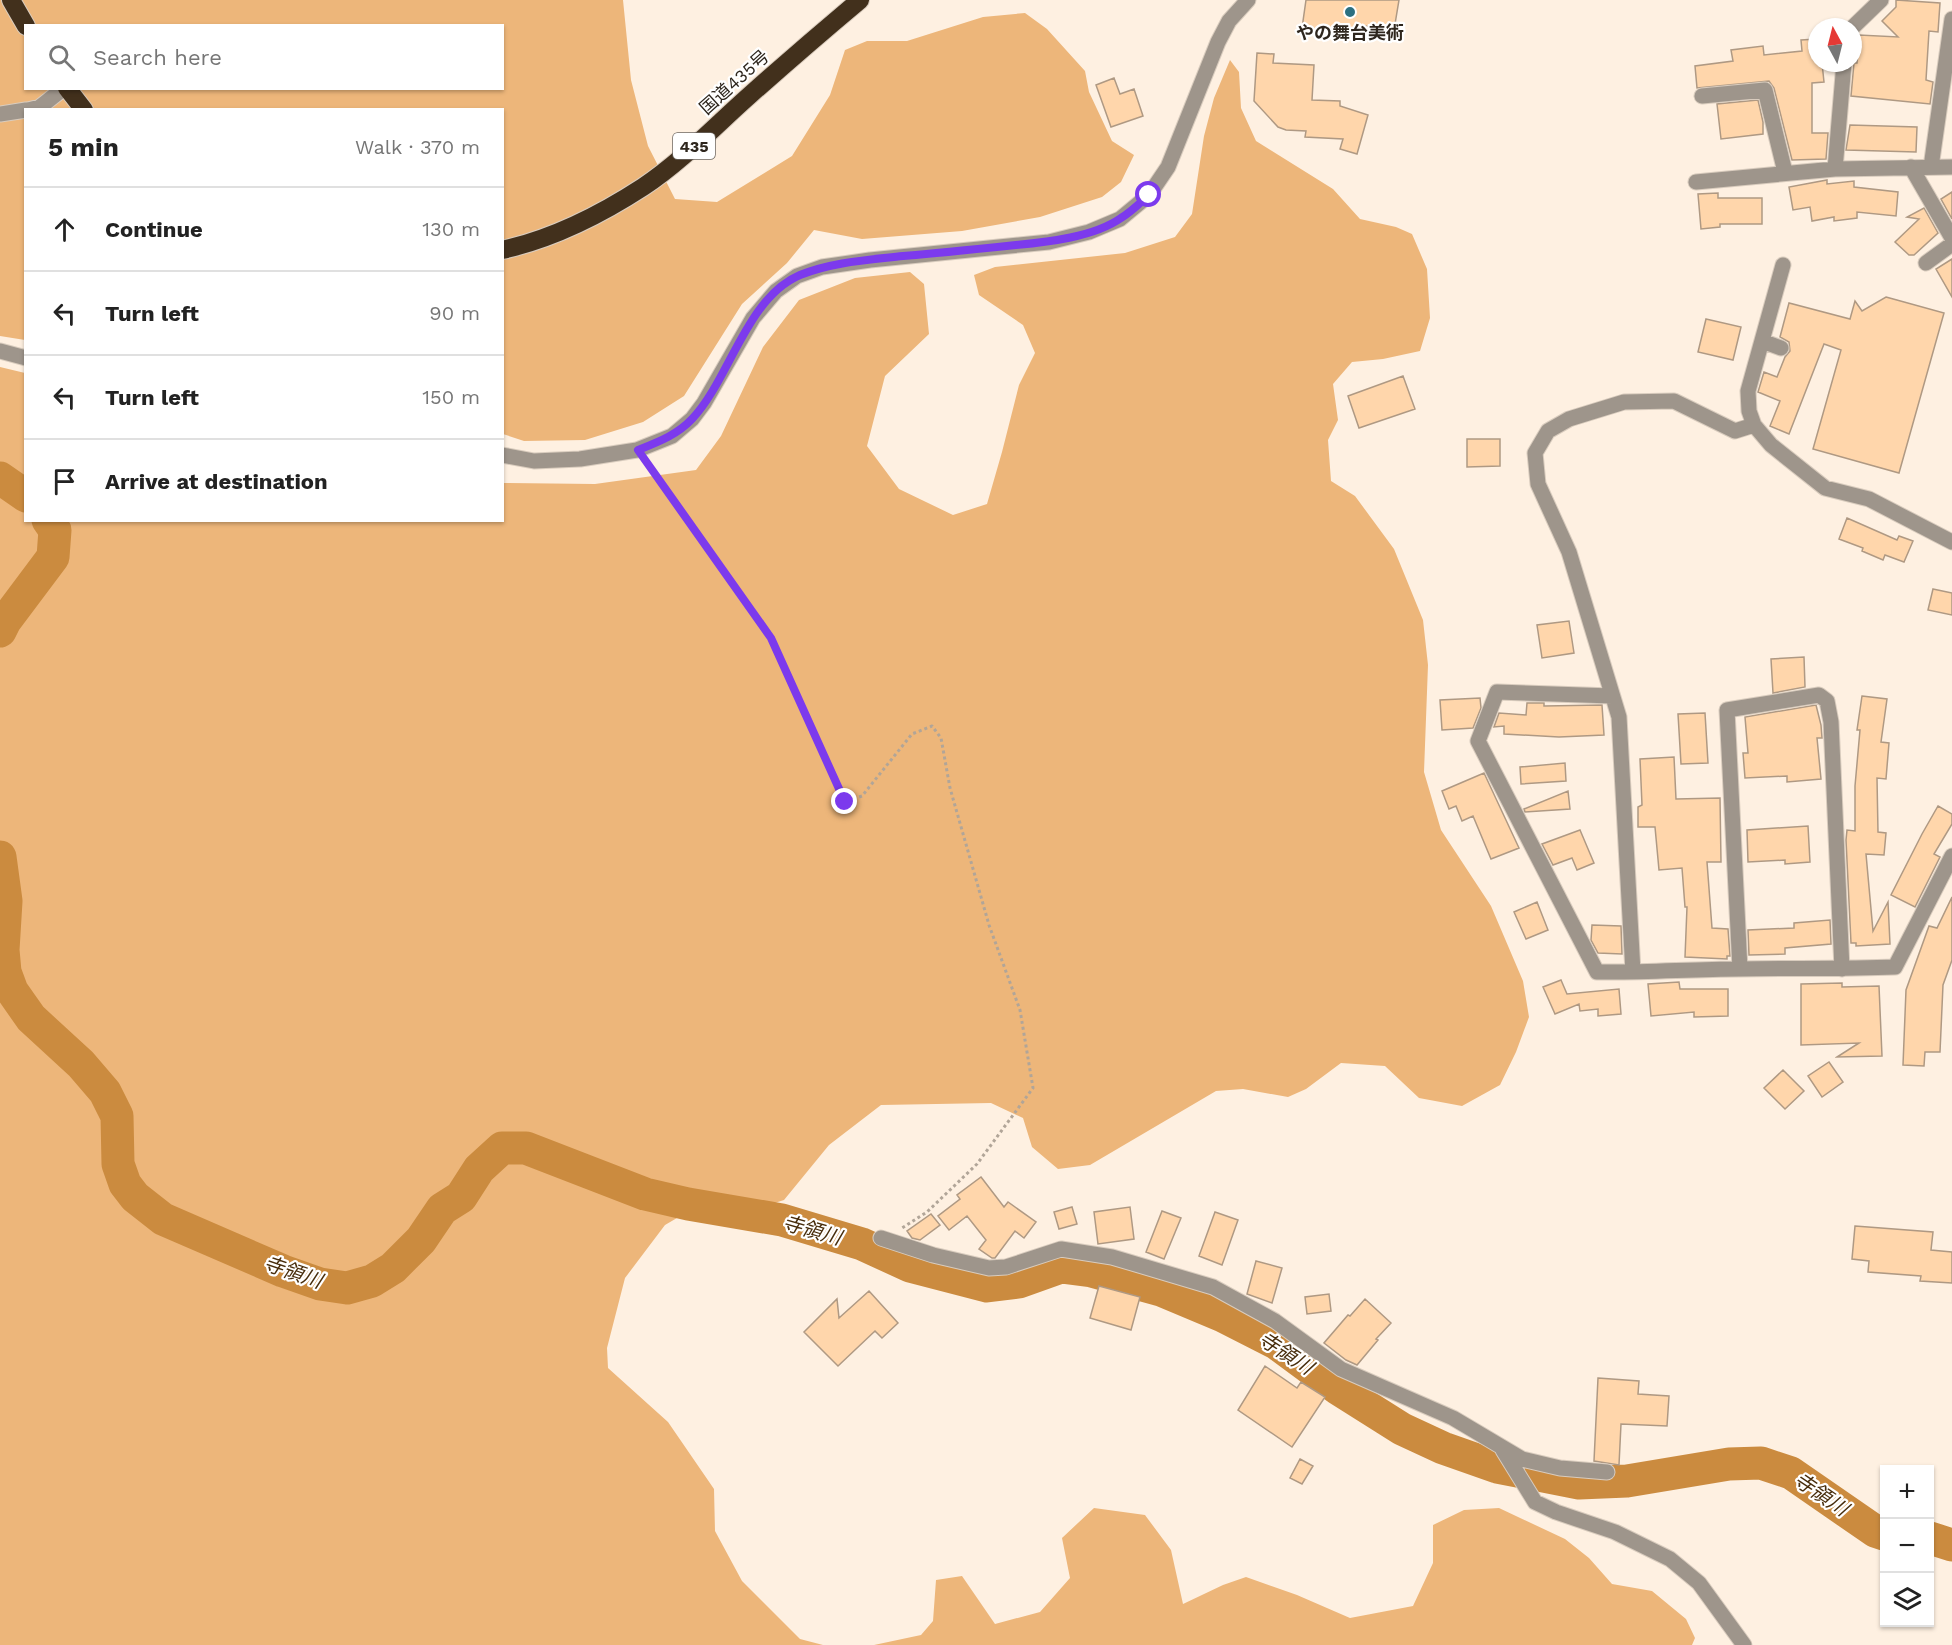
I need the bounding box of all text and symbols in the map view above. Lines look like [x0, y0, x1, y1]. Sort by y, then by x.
marker: やの舞台美術 [1343, 5, 1357, 19]
north arrow [1808, 18, 1862, 72]
place label: やの舞台美術 [1296, 22, 1404, 43]
search box [24, 24, 504, 90]
icon: search [45, 41, 78, 74]
text: Search here [93, 45, 222, 70]
street label: 国道435号 [695, 45, 773, 119]
text: 5 min [48, 132, 119, 162]
road number: 435 [673, 133, 715, 159]
text: Walk · 370 m [355, 135, 480, 159]
route start [1135, 181, 1161, 207]
icon: ahead [48, 213, 81, 246]
text: Continue [105, 217, 203, 242]
text: 130 m [422, 217, 480, 241]
icon: left [48, 297, 81, 330]
text: Turn left [105, 301, 199, 326]
text: 90 m [429, 301, 480, 325]
icon: left [48, 381, 81, 414]
text: Turn left [105, 385, 199, 410]
text: 150 m [422, 385, 480, 409]
icon: arrive [48, 465, 81, 498]
text: Arrive at destination [105, 469, 328, 494]
route end [831, 788, 857, 814]
water label: 寺領川 [780, 1210, 846, 1250]
water label: 寺領川 [261, 1251, 327, 1294]
water label: 寺領川 [1254, 1327, 1319, 1380]
map controls [1880, 1465, 1934, 1627]
button: + [1880, 1465, 1934, 1519]
water label: 寺領川 [1789, 1467, 1854, 1522]
button: − [1880, 1519, 1934, 1573]
button: layers [1880, 1573, 1934, 1627]

